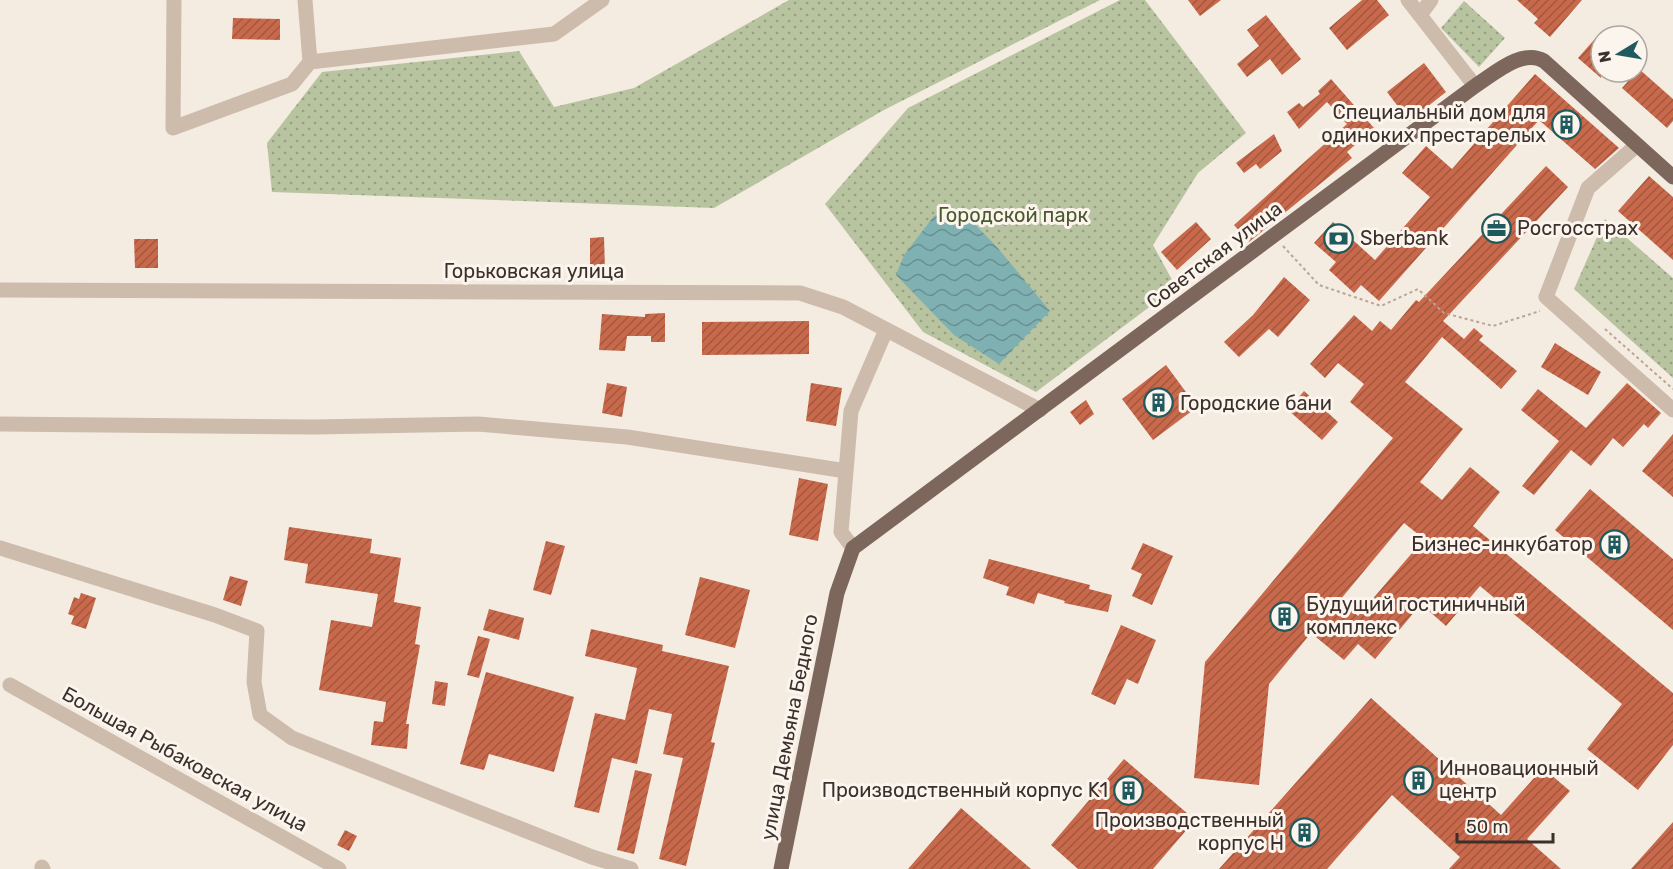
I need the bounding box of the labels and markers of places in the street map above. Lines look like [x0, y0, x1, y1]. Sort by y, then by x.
place label: Специальный дом для одиноких престарелых [1321, 100, 1546, 147]
building icon: Специальный дом для одиноких престарелых [1551, 108, 1583, 140]
office icon: Росгосстрах [1480, 212, 1512, 244]
place label: Росгосстрах [1517, 216, 1639, 240]
bank icon: Sberbank [1323, 222, 1355, 254]
place label: Sberbank [1360, 226, 1449, 250]
building icon: Городские бани [1143, 387, 1175, 419]
place label: Городские бани [1180, 391, 1332, 415]
building icon: Бизнес-инкубатор [1598, 528, 1630, 560]
place label: Бизнес-инкубатор [1411, 532, 1593, 556]
place label: Будущий гостиничный комплекс [1306, 592, 1525, 639]
building icon: Будущий гостиничный комплекс [1269, 600, 1301, 632]
place label: Инновационный центр [1439, 756, 1599, 803]
building icon: Инновационный центр [1402, 764, 1434, 796]
building icon: Производственный корпус K1 [1113, 774, 1145, 806]
place label: Производственный корпус K1 [822, 778, 1108, 802]
place label: Производственный корпус H [1095, 808, 1284, 855]
building icon: Производственный корпус H [1289, 816, 1321, 848]

